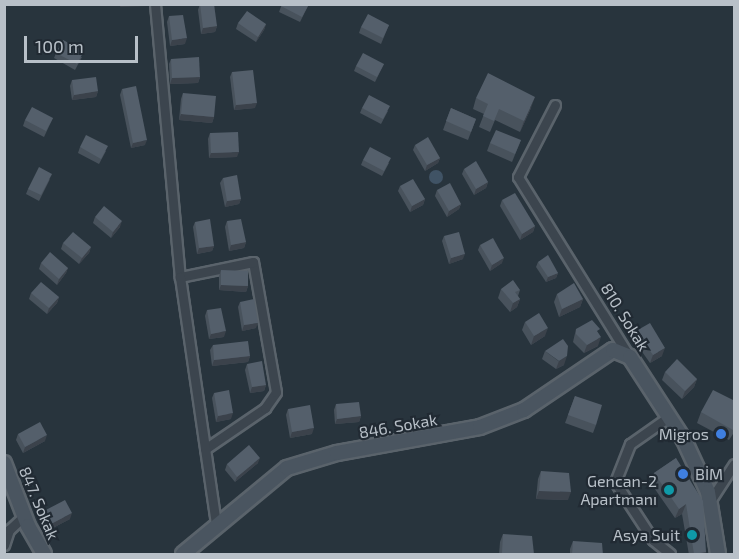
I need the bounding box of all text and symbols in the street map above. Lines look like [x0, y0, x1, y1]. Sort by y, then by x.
scale bar [27, 24, 141, 62]
text: 100 m [35, 35, 84, 57]
street label: 810. Sokak [597, 280, 653, 354]
street label: 846. Sokak [357, 410, 439, 442]
place label: Migros [659, 424, 709, 444]
marker: Migros [714, 427, 728, 441]
street label: 847. Sokak [15, 464, 63, 542]
place label: BİM [695, 464, 723, 484]
marker: BİM [676, 467, 690, 481]
place label: Gencan-2 Apartmanı [580, 471, 657, 509]
marker: Gencan-2 Apartmanı [662, 483, 676, 497]
place label: Asya Suit [613, 525, 680, 545]
marker: Asya Suit [685, 528, 699, 542]

